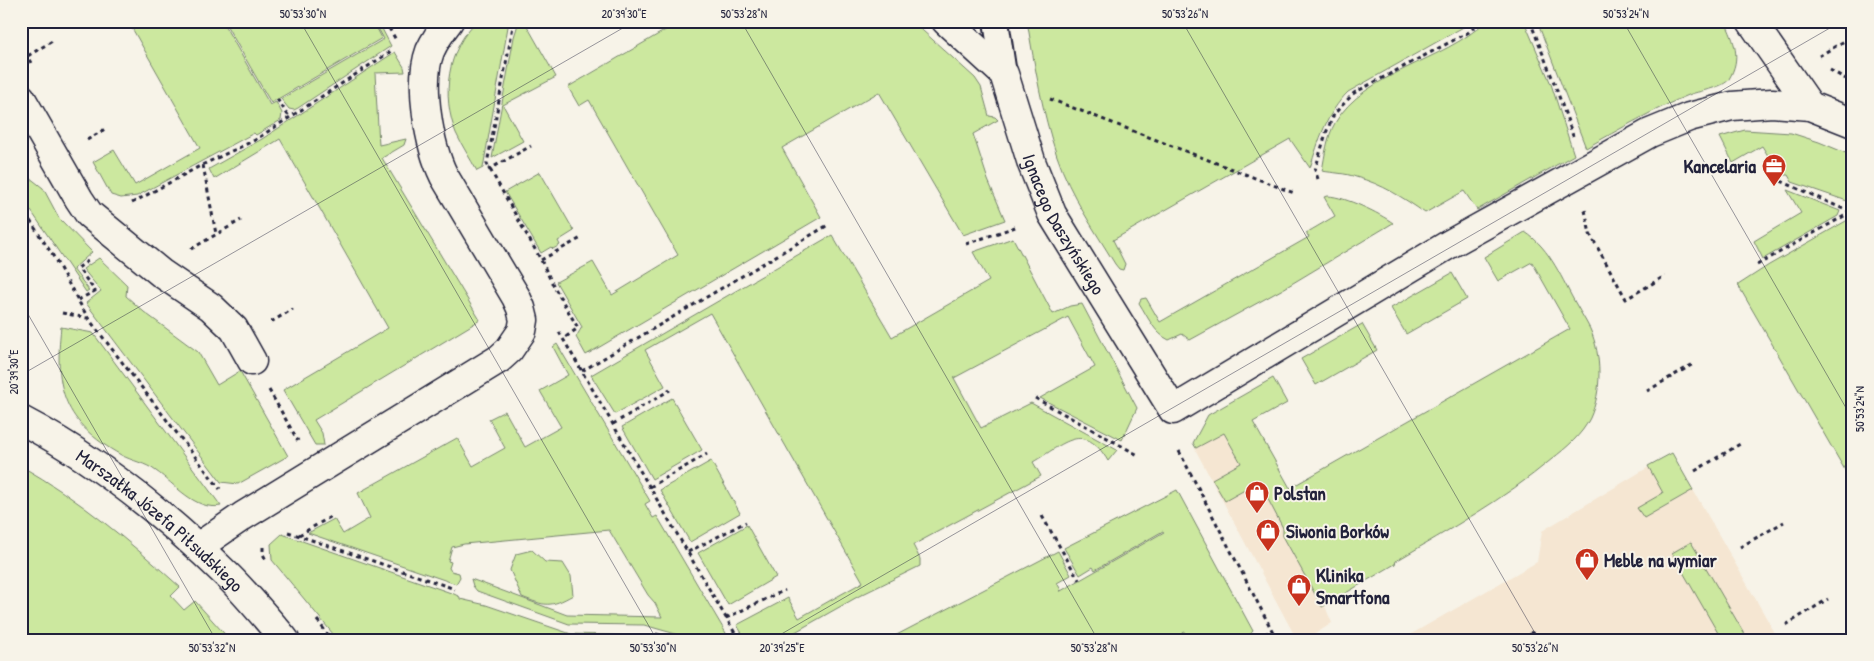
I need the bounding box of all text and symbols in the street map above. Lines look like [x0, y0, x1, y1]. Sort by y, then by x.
text: 50°53'30"N [280, 5, 326, 22]
text: 20°39'30"E [601, 5, 647, 22]
text: 50°53'28"N [721, 5, 767, 22]
text: 50°53'26"N [1162, 5, 1208, 22]
text: 50°53'24"N [1603, 5, 1649, 22]
street label: Ignacego Daszyńskiego [1017, 151, 1112, 300]
place label: Kancelaria [1684, 153, 1757, 179]
office icon: Kancelaria [1761, 153, 1787, 187]
text: 20°39'30"E [5, 349, 22, 395]
text: 50°53'24"N [1851, 386, 1868, 432]
street label: Marszałka Józefa Piłsudskiego [71, 443, 250, 598]
shop icon: Polstan [1244, 480, 1270, 514]
place label: Polstan [1274, 480, 1326, 506]
shop icon: Siwonia Borków [1255, 518, 1281, 552]
place label: Siwonia Borków [1286, 518, 1389, 544]
shop icon: Meble na wymiar [1574, 547, 1600, 581]
place label: Meble na wymiar [1604, 547, 1718, 574]
place label: Klinika Smartfona [1316, 562, 1390, 610]
shop icon: Klinika Smartfona [1286, 573, 1312, 607]
text: 50°53'32"N [189, 639, 235, 656]
text: 50°53'30"N [630, 639, 676, 656]
text: 20°39'25"E [759, 639, 805, 656]
text: 50°53'28"N [1071, 639, 1117, 656]
text: 50°53'26"N [1512, 639, 1558, 656]

